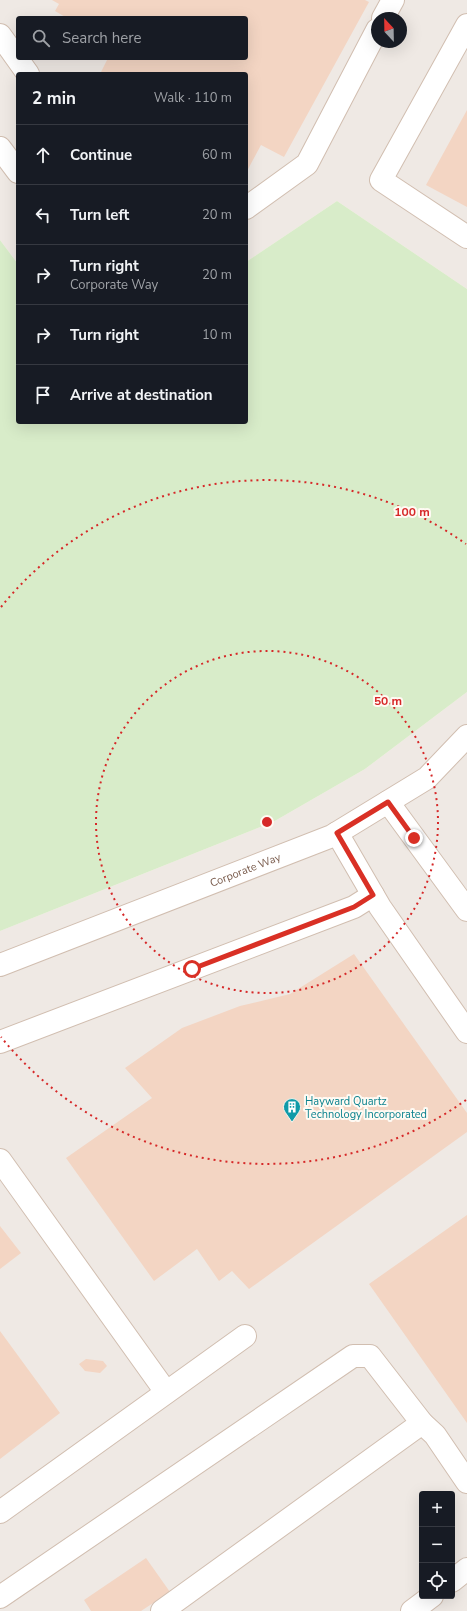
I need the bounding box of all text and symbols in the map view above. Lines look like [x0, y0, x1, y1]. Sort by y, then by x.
north arrow [371, 12, 407, 48]
search box [16, 16, 248, 60]
icon: search [30, 27, 52, 49]
text: Search here [62, 28, 142, 48]
text: 2 min [32, 87, 76, 110]
text: Walk · 110 m [154, 89, 232, 107]
icon: ahead [32, 144, 54, 166]
text: Continue [70, 145, 132, 165]
text: 60 m [202, 146, 232, 164]
icon: left [32, 204, 54, 226]
text: Turn left [70, 205, 129, 225]
text: 20 m [202, 206, 232, 224]
text: Turn right [70, 256, 139, 276]
icon: right [32, 264, 54, 286]
text: 20 m [202, 266, 232, 284]
text: Corporate Way [70, 276, 158, 294]
icon: right [32, 324, 54, 346]
text: Turn right [70, 325, 139, 345]
text: 10 m [202, 326, 232, 344]
icon: arrive [32, 384, 54, 406]
text: Arrive at destination [70, 385, 213, 405]
text: 100 m [394, 504, 430, 520]
text: 50 m [374, 693, 402, 709]
centre of rings [260, 815, 274, 829]
route end [405, 829, 423, 847]
street label: Corporate Way [208, 850, 283, 891]
route start [183, 960, 201, 978]
place label: Hayward Quartz Technology Incorporated [305, 1094, 427, 1122]
building icon: Hayward Quartz Technology Incorporated [282, 1097, 302, 1122]
map controls [419, 1491, 455, 1599]
button: + [419, 1491, 455, 1527]
button: − [419, 1527, 455, 1563]
button: locate [419, 1563, 455, 1599]

